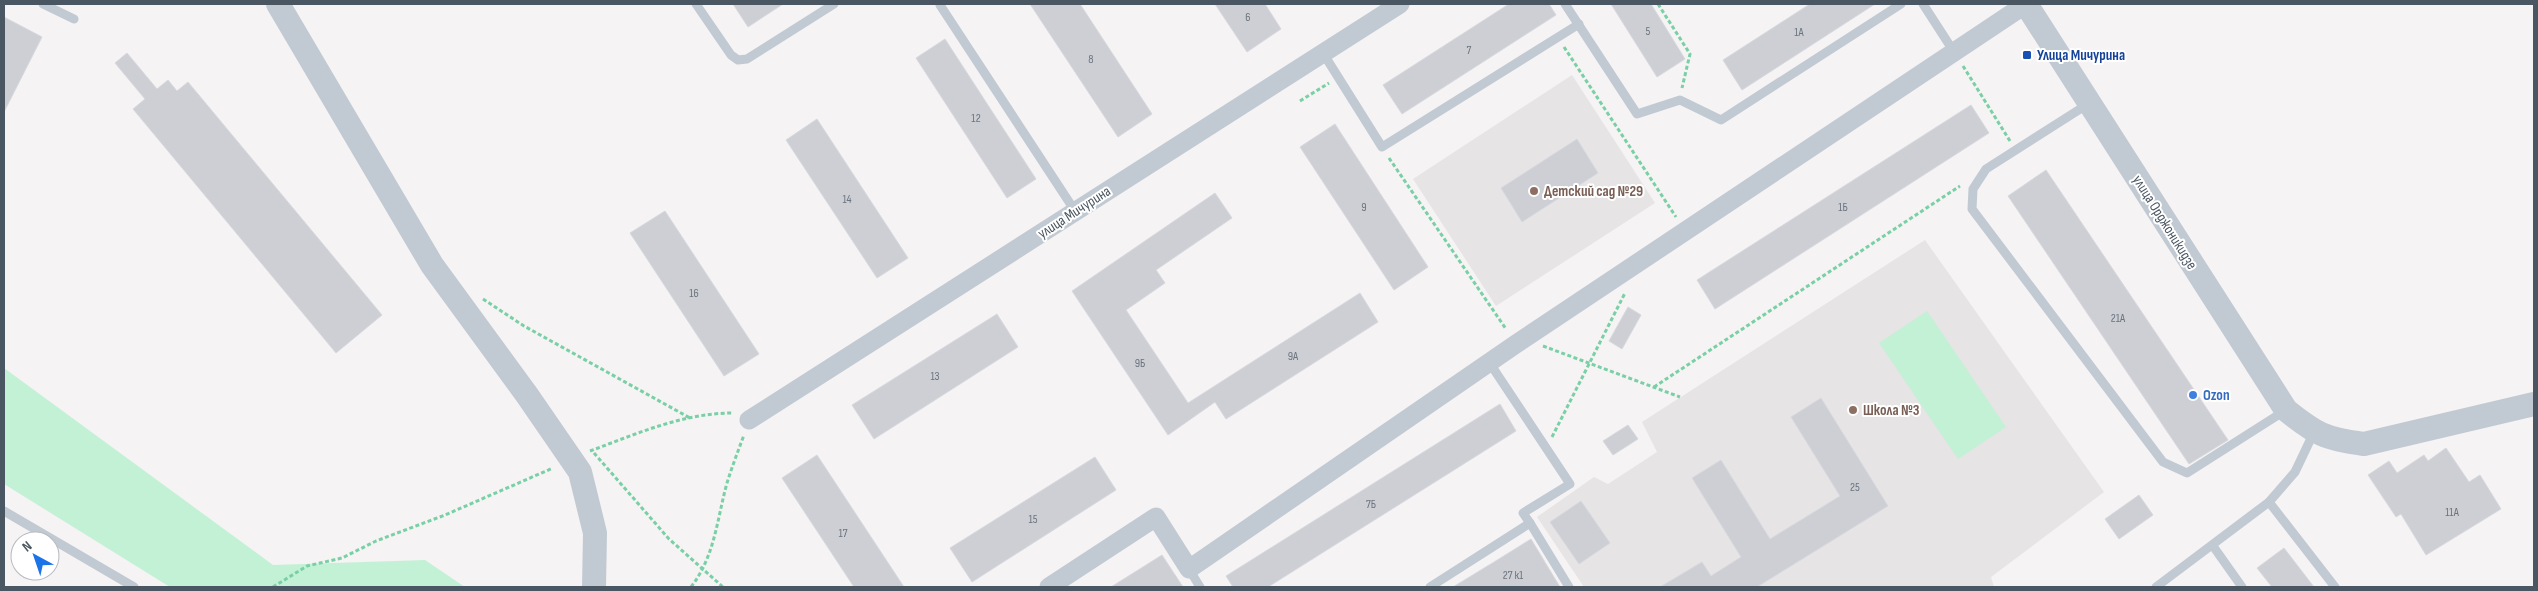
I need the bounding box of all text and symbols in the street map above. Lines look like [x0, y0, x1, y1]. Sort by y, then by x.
house number: 6 [1245, 10, 1251, 25]
house number: 5 [1646, 24, 1651, 39]
house number: 1А [1794, 25, 1805, 40]
house number: 7 [1467, 43, 1472, 58]
place label: Улица Мичурина [2037, 46, 2125, 65]
marker: Улица Мичурина [2021, 49, 2033, 61]
house number: 8 [1088, 52, 1094, 67]
house number: 12 [971, 111, 981, 126]
street label: улица Орджоникидзе [2128, 171, 2201, 273]
street label: улица Мичурина [1034, 182, 1115, 243]
place label: Детский сад №29 [1544, 182, 1643, 201]
marker: Детский сад №29 [1528, 185, 1540, 197]
house number: 14 [842, 192, 852, 207]
house number: 9 [1361, 200, 1367, 215]
house number: 1Б [1838, 200, 1848, 215]
house number: 16 [689, 286, 699, 301]
house number: 21А [2111, 311, 2126, 326]
house number: 9А [1288, 349, 1299, 364]
house number: 9Б [1135, 356, 1145, 371]
house number: 13 [930, 369, 940, 384]
place label: Ozon [2203, 386, 2230, 405]
marker: Ozon [2187, 389, 2199, 401]
place label: Школа №3 [1863, 401, 1920, 420]
marker: Школа №3 [1847, 404, 1859, 416]
house number: 25 [1850, 480, 1860, 495]
house number: 7Б [1366, 497, 1376, 512]
house number: 11А [2445, 505, 2460, 520]
house number: 15 [1028, 512, 1038, 527]
house number: 17 [839, 526, 848, 541]
north arrow [10, 531, 60, 581]
text: N [19, 538, 35, 555]
house number: 27 к1 [1503, 568, 1524, 583]

